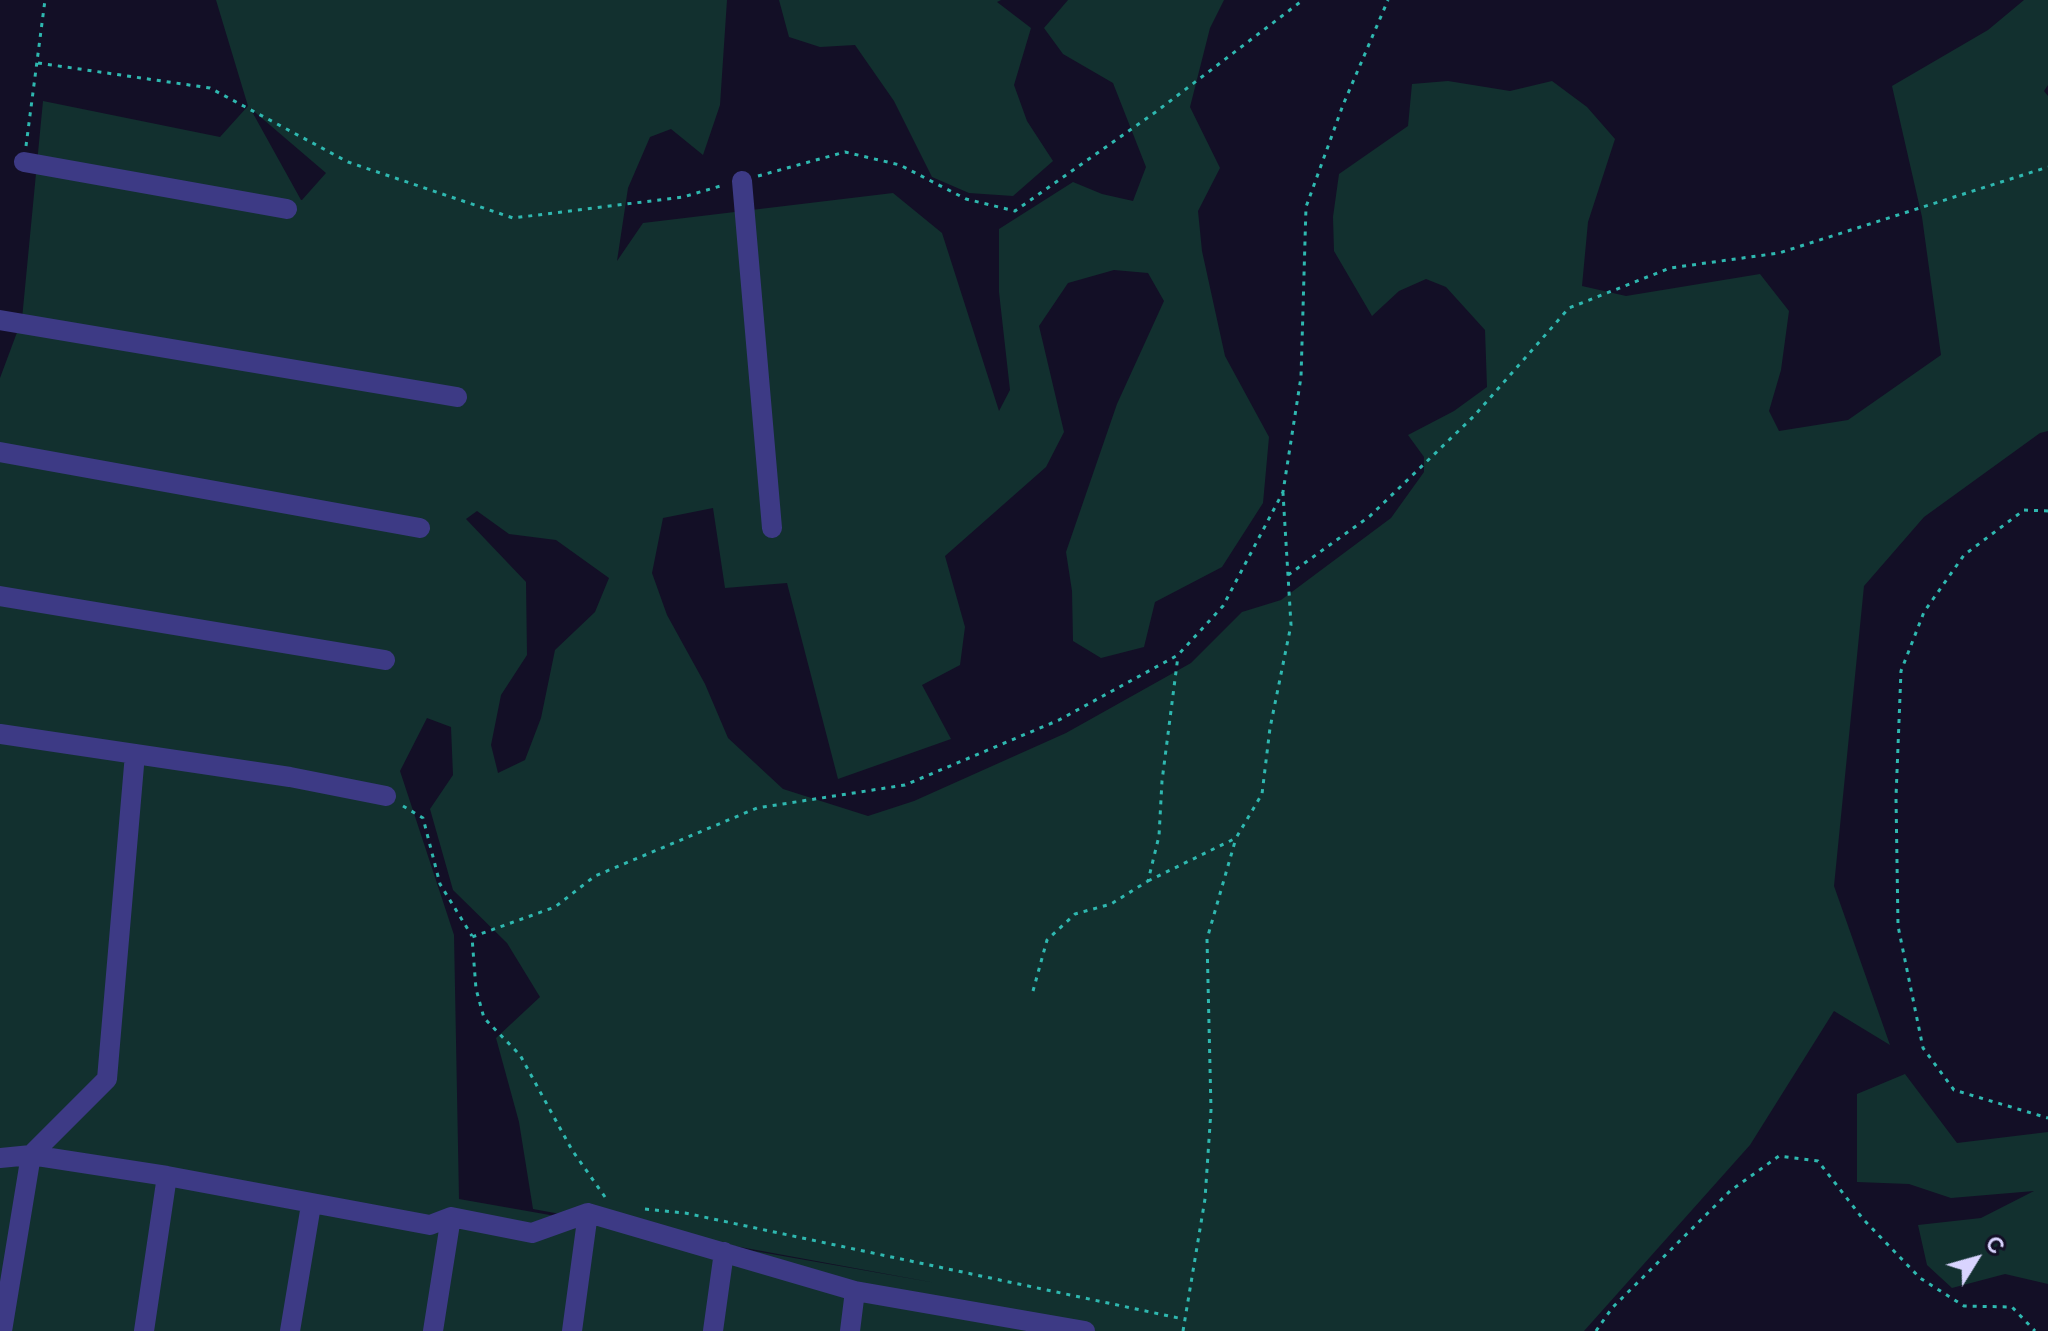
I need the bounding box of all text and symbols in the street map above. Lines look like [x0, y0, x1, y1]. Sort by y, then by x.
north arrow [1936, 1219, 2016, 1299]
text: С [1980, 1231, 2010, 1258]

